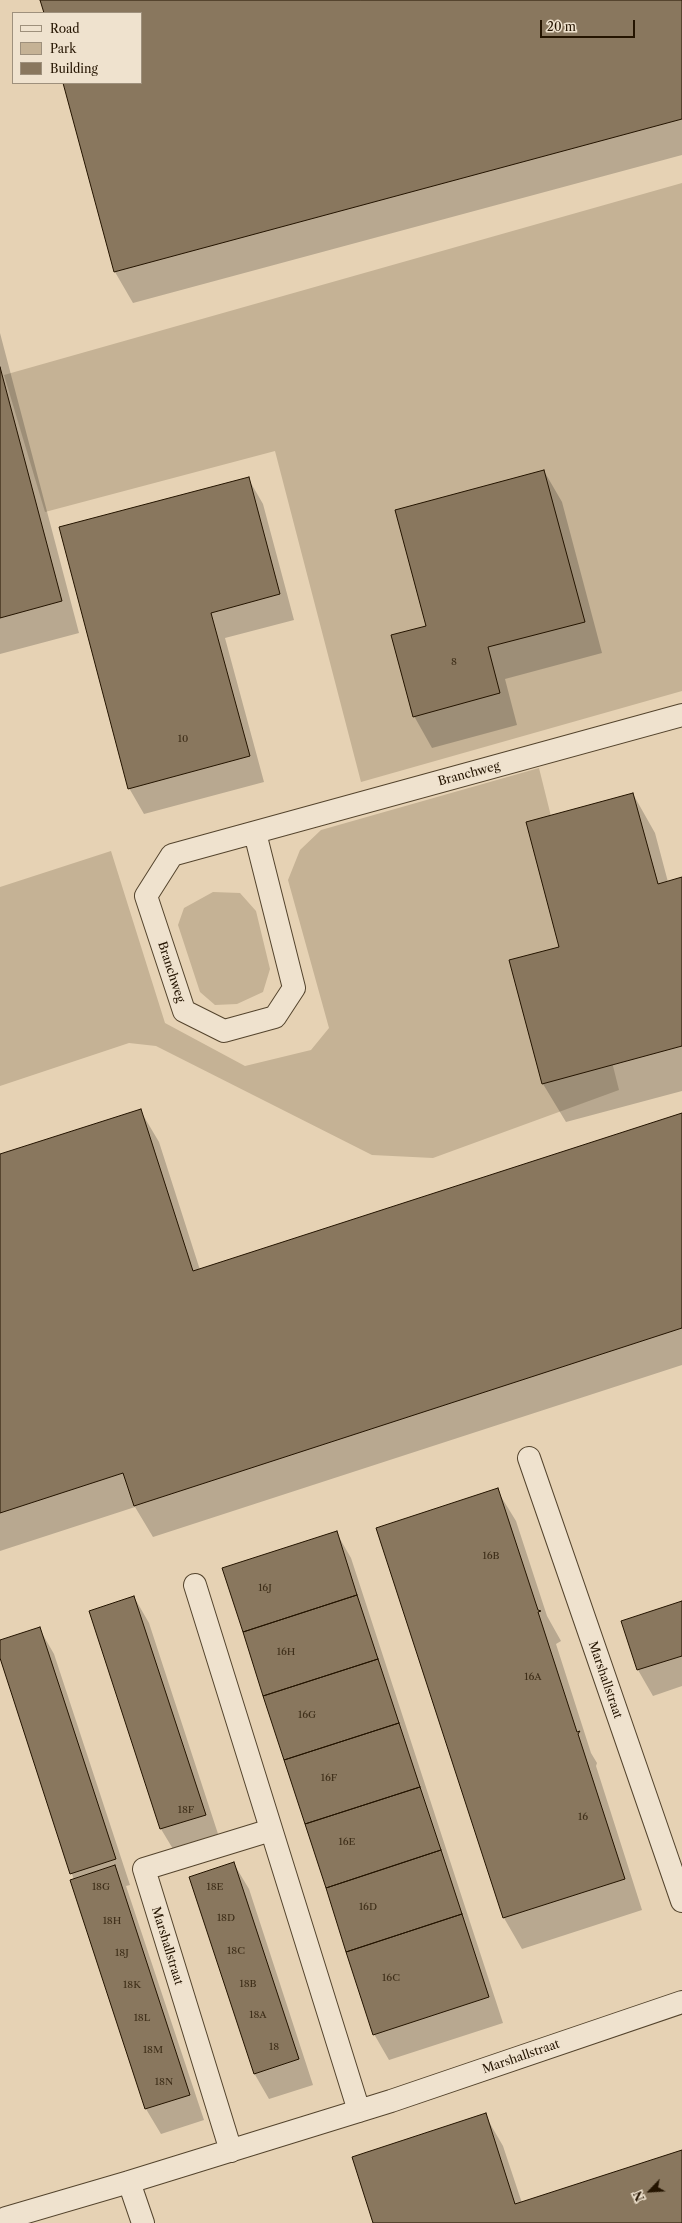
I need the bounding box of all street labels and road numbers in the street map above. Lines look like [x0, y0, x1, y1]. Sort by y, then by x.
street label: Branchweg [437, 759, 501, 789]
street label: Branchweg [154, 940, 188, 1004]
street label: Marshallstraat [585, 1639, 625, 1721]
street label: Marshallstraat [148, 1905, 186, 1987]
street label: Marshallstraat [480, 2037, 562, 2077]

